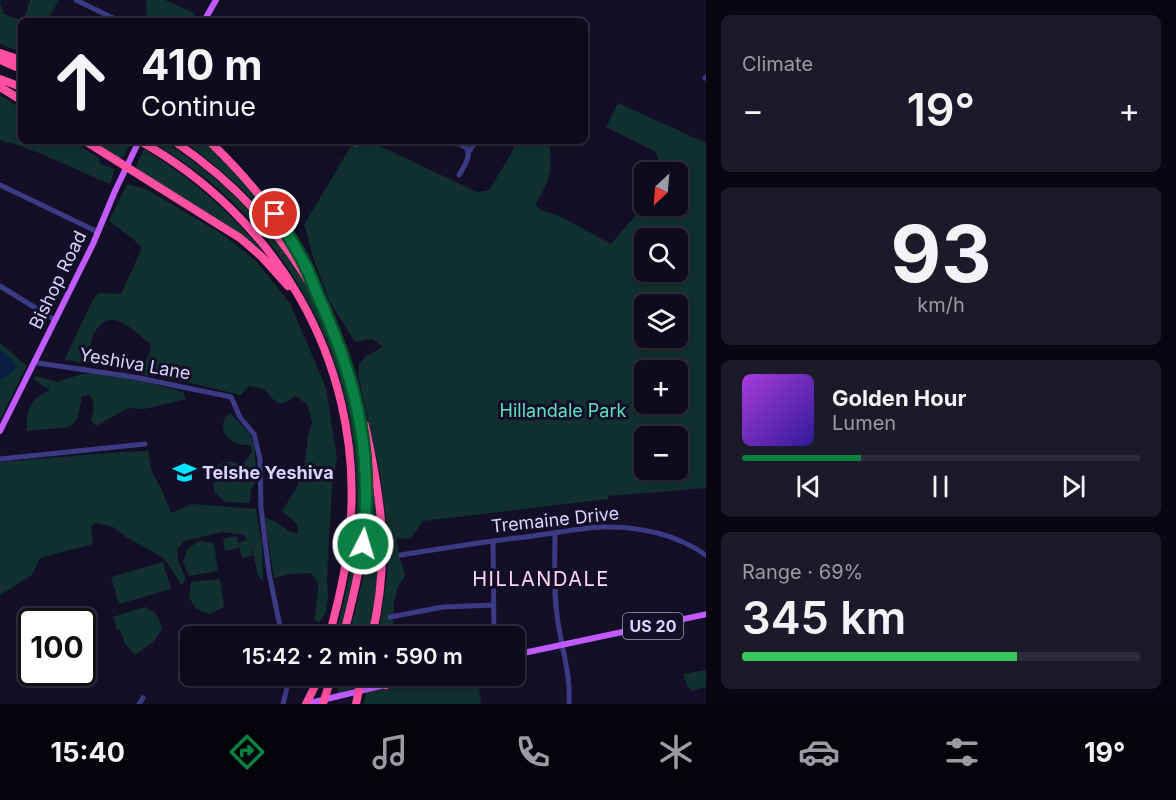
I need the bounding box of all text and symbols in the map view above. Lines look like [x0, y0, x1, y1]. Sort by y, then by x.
text: 410 m [141, 39, 263, 90]
icon: ahead [42, 42, 120, 120]
text: Climate [742, 52, 813, 76]
text: 19° [907, 82, 975, 137]
text: Continue [141, 90, 256, 123]
text: − [742, 90, 764, 130]
text: + [1118, 90, 1140, 130]
north arrow [634, 162, 688, 216]
map controls [634, 162, 688, 480]
pin [249, 188, 300, 239]
icon: arrive [258, 197, 291, 230]
text: 93 [890, 206, 992, 301]
street label: Bishop Road [25, 227, 90, 332]
button: search [634, 228, 688, 282]
text: km/h [917, 293, 965, 317]
button: layers [634, 294, 688, 348]
street label: Yeshiva Lane [78, 343, 192, 384]
button: + [634, 360, 688, 414]
text: Golden Hour [832, 385, 966, 411]
park label: Hillandale Park [500, 400, 627, 421]
text: Lumen [832, 411, 896, 435]
button: − [634, 426, 688, 480]
school or university icon: Telshe Yeshiva [171, 460, 197, 486]
place label: Telshe Yeshiva [202, 462, 334, 483]
icon: previous [792, 470, 825, 503]
icon: pause [924, 470, 957, 503]
icon: next [1057, 470, 1090, 503]
street label: Tremaine Drive [490, 502, 620, 537]
position arrow [331, 512, 395, 576]
text: Range · 69% [742, 560, 863, 584]
district label: HILLANDALE [472, 567, 610, 591]
text: 345 km [742, 590, 906, 645]
speed limit sign: 100 [18, 608, 96, 686]
road number: US 20 [623, 613, 683, 639]
text: 15:42 · 2 min · 590 m [242, 643, 463, 669]
icon: directions [226, 731, 268, 773]
icon: music [369, 731, 411, 773]
icon: phone [512, 731, 554, 773]
icon: climate [655, 731, 697, 773]
icon: car [798, 731, 840, 773]
icon: filters [941, 731, 983, 773]
text: 15:40 [51, 736, 125, 769]
text: 19° [1084, 736, 1125, 769]

